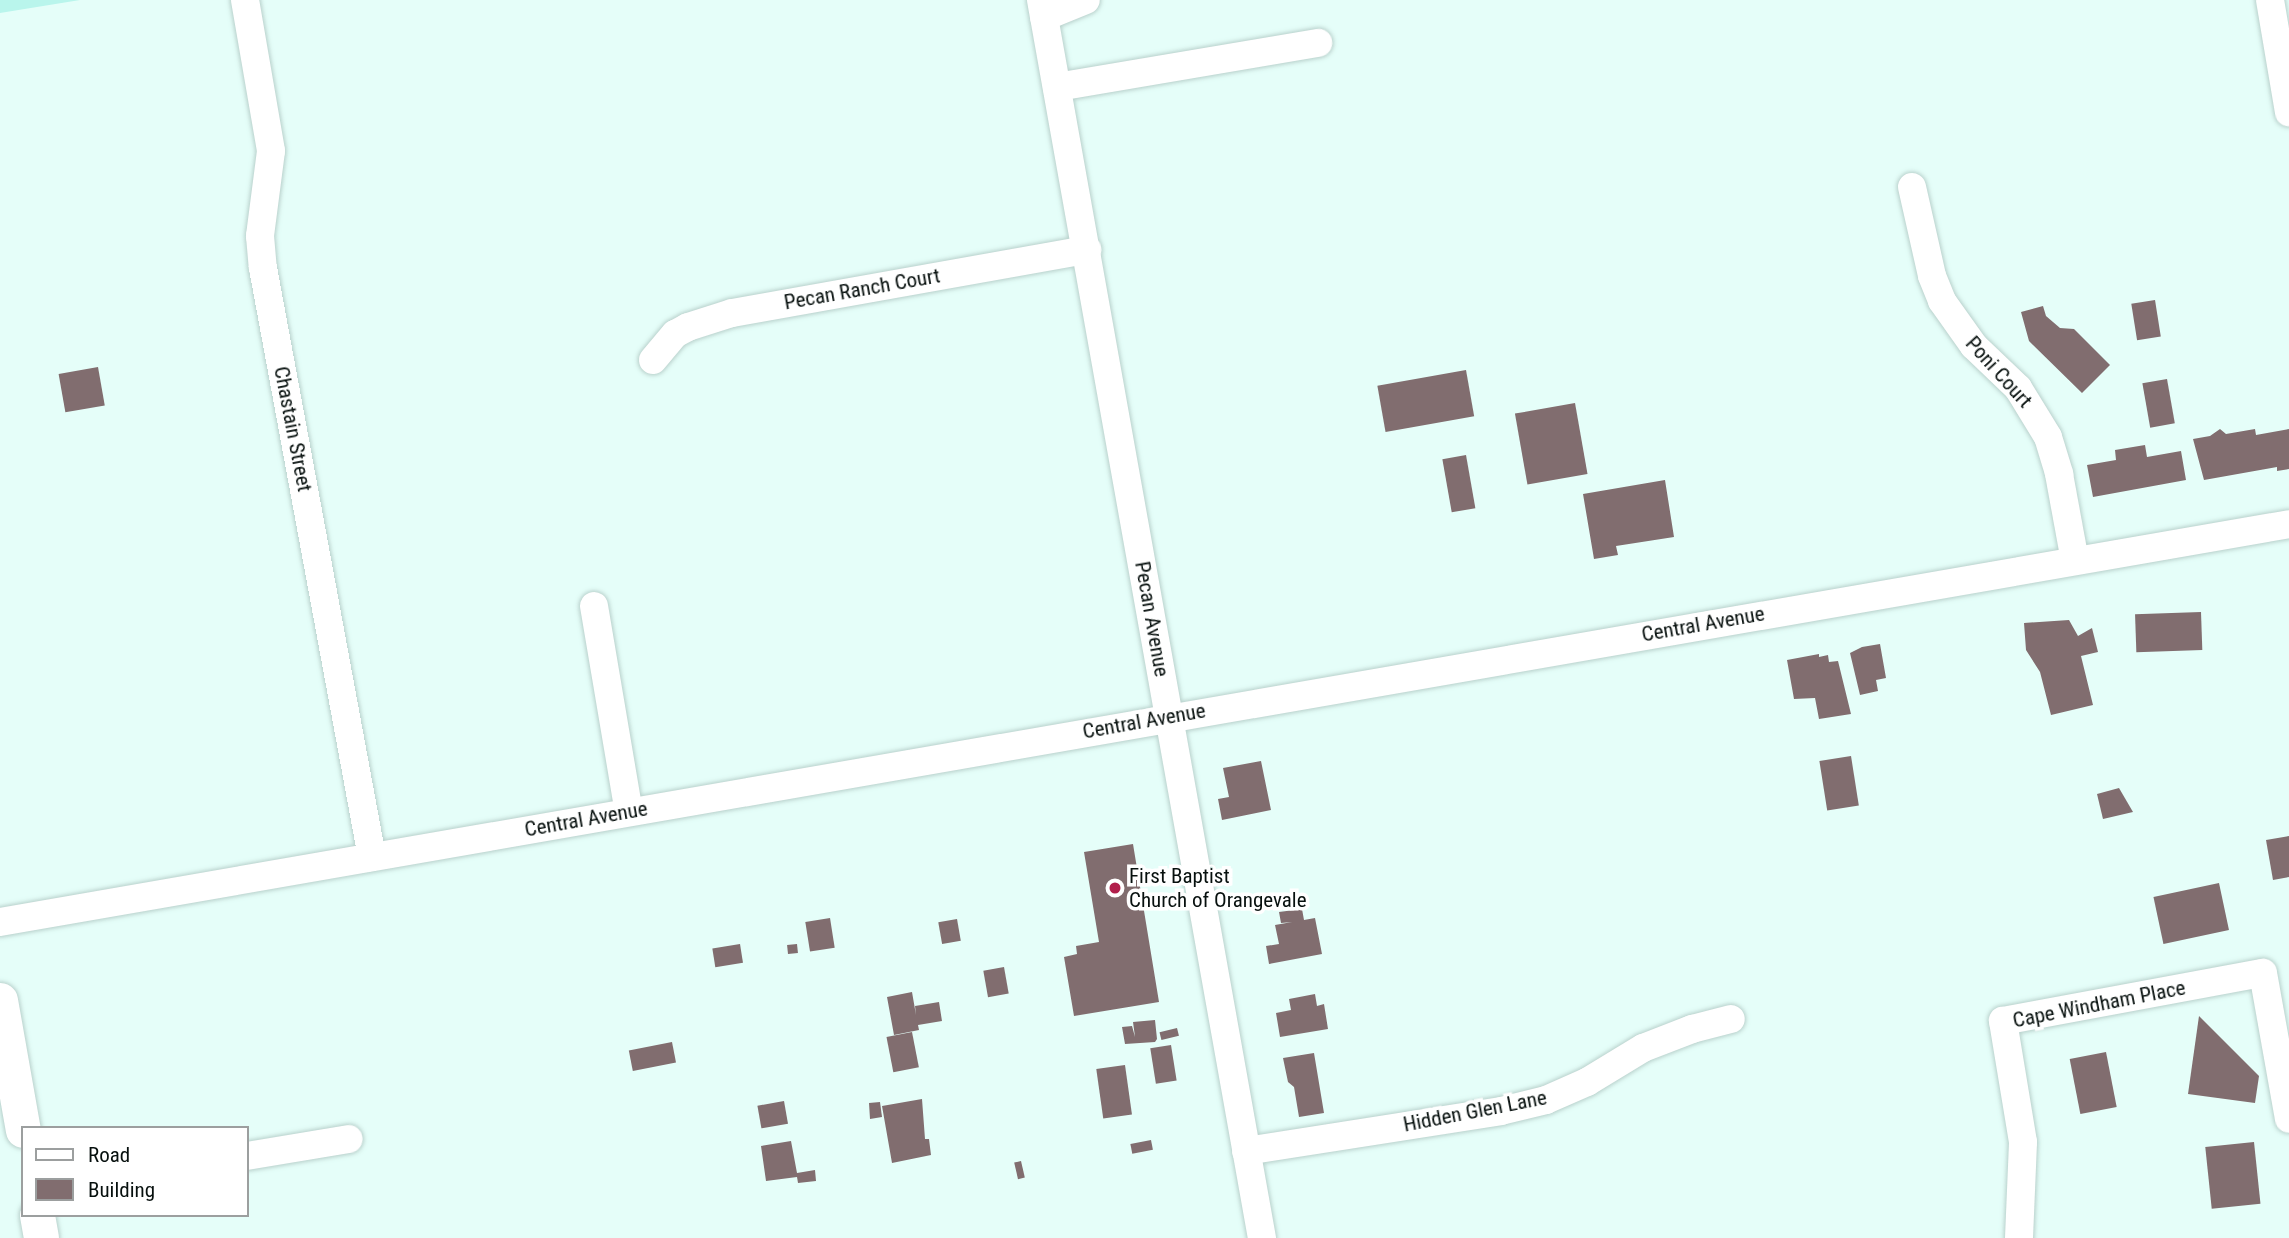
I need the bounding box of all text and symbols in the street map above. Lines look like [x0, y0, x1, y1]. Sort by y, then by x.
street label: Pecan Ranch Court [782, 263, 942, 315]
street label: Poni Court [1960, 331, 2038, 413]
street label: Chastain Street [269, 364, 317, 494]
street label: Pecan Avenue [1129, 559, 1175, 679]
street label: Central Avenue [1640, 601, 1766, 647]
street label: Central Avenue [1081, 698, 1207, 744]
street label: Central Avenue [523, 796, 649, 842]
place label: First Baptist Church of Orangevale [1129, 863, 1307, 913]
marker: First Baptist Church of Orangevale [1107, 880, 1123, 896]
street label: Cape Windham Place [2011, 975, 2187, 1033]
street label: Hidden Glen Lane [1401, 1085, 1549, 1137]
legend [21, 1126, 248, 1217]
text: Road [88, 1143, 130, 1167]
text: Building [88, 1178, 155, 1202]

